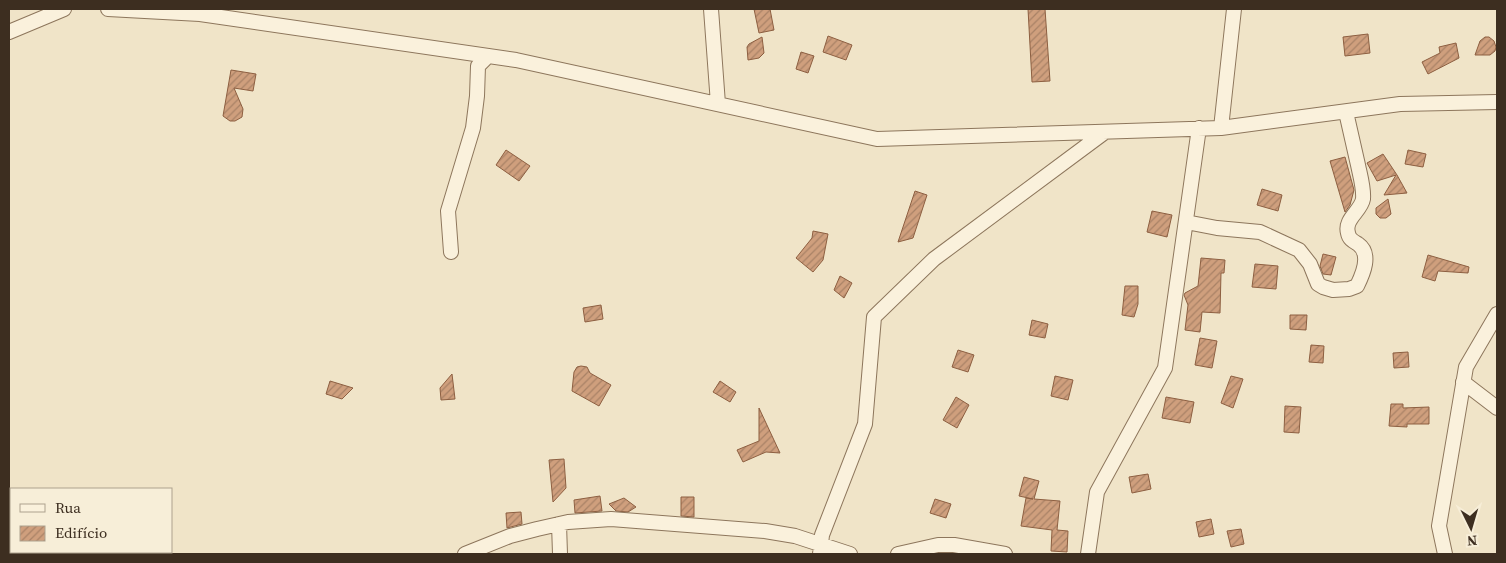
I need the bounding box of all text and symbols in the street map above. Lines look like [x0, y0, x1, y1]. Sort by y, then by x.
legend [10, 488, 172, 553]
text: Rua [55, 497, 81, 518]
north arrow [1446, 503, 1496, 553]
text: Edifício [55, 522, 107, 543]
text: N [1466, 531, 1478, 551]

